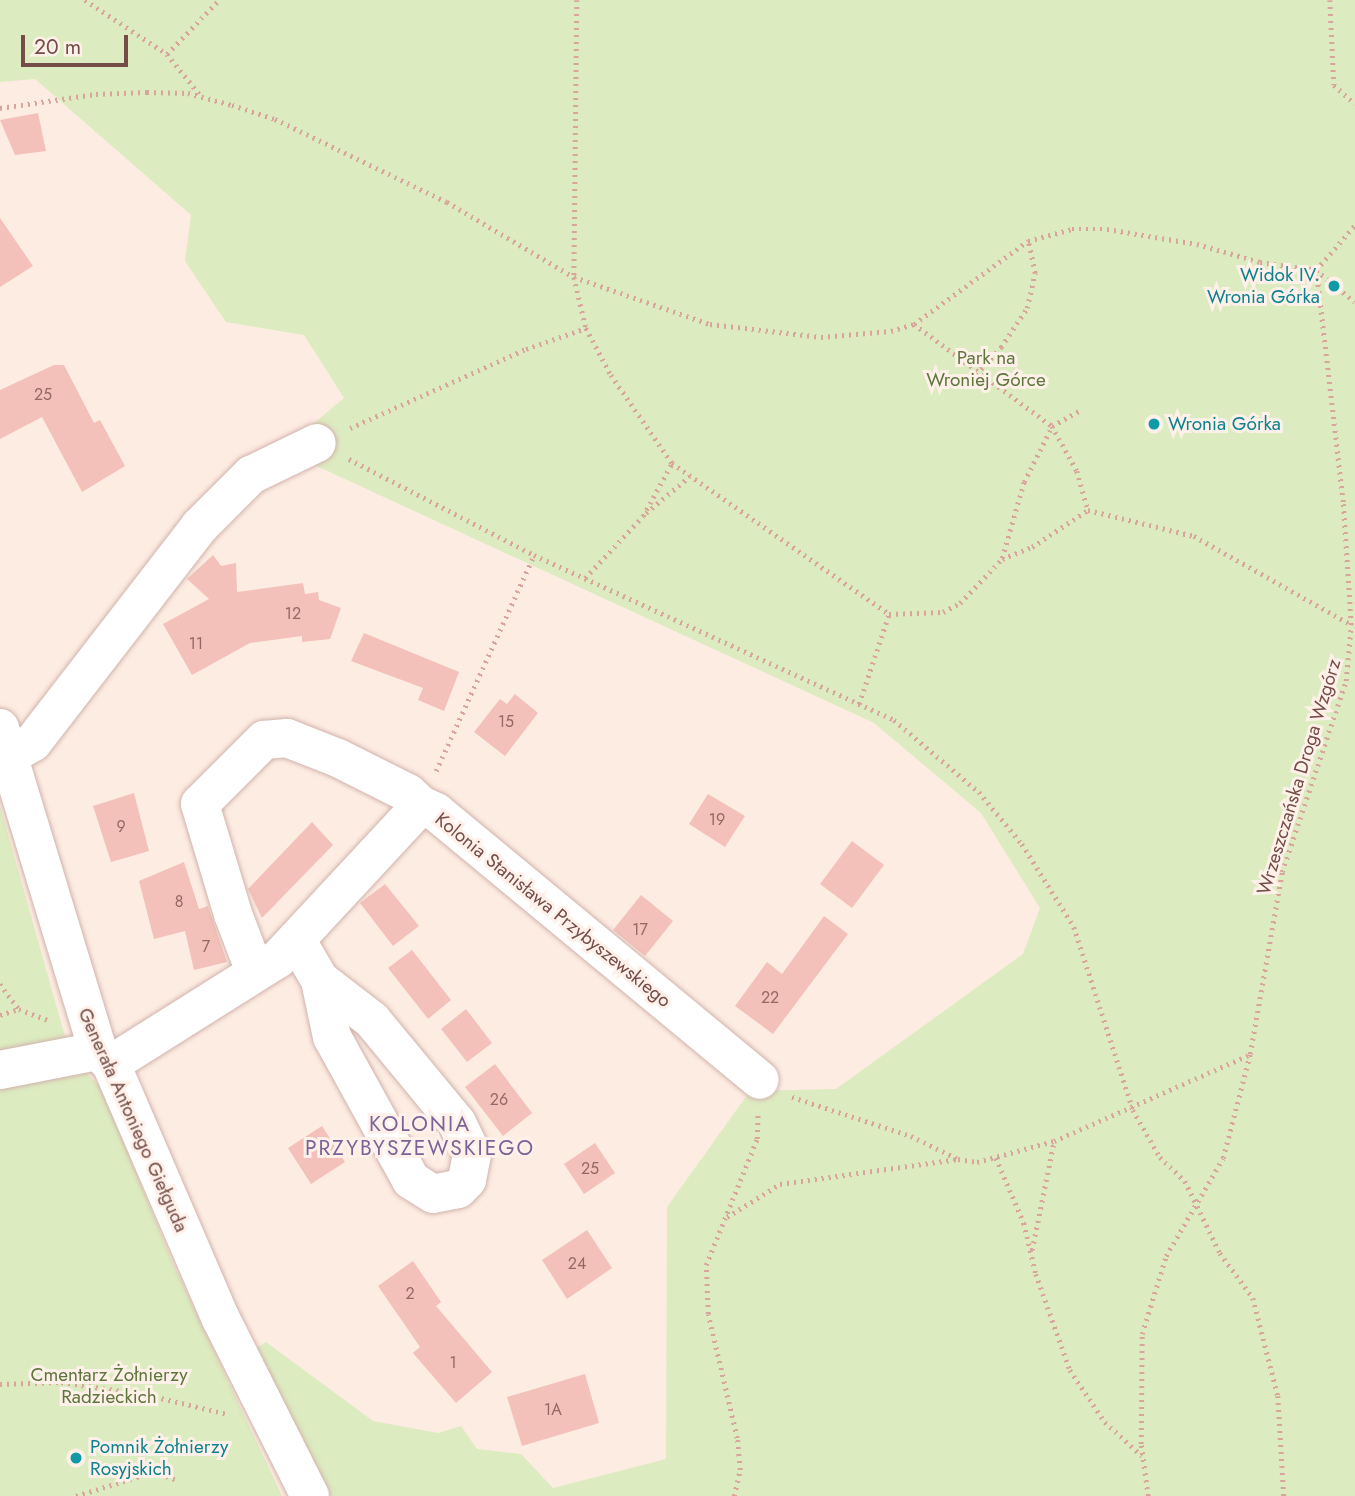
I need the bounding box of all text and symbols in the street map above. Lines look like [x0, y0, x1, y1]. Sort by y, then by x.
scale bar [24, 21, 131, 65]
text: 20 m [34, 32, 81, 62]
place label: Widok IV. Wronia Górka [1207, 264, 1320, 308]
marker: Widok IV. Wronia Górka [1326, 278, 1342, 294]
park label: Park na Wroniej Górce [926, 347, 1046, 391]
house number: 25 [34, 385, 52, 405]
place label: Wronia Górka [1168, 413, 1281, 435]
marker: Wronia Górka [1146, 416, 1162, 432]
house number: 12 [285, 604, 301, 624]
house number: 11 [189, 634, 203, 654]
street label: Wrzeszczańska Droga Wzgórz [1252, 656, 1346, 898]
house number: 15 [498, 712, 514, 732]
street label: Kolonia Stanisława Przybyszewskiego [431, 808, 675, 1012]
house number: 19 [709, 810, 725, 830]
house number: 9 [116, 817, 126, 837]
house number: 8 [175, 892, 183, 912]
house number: 17 [632, 920, 648, 940]
house number: 7 [202, 937, 210, 957]
house number: 22 [761, 988, 779, 1008]
street label: Generała Antoniego Giełguda [73, 1004, 193, 1236]
house number: 26 [490, 1090, 508, 1110]
district label: KOLONIA PRZYBYSZEWSKIEGO [307, 1111, 533, 1161]
house number: 25 [581, 1159, 599, 1179]
house number: 24 [568, 1254, 586, 1274]
house number: 2 [405, 1284, 415, 1304]
house number: 1 [449, 1353, 457, 1373]
park label: Cmentarz Żołnierzy Radzieckich [30, 1364, 188, 1408]
house number: 1A [544, 1400, 562, 1420]
place label: Pomnik Żołnierzy Rosyjskich [90, 1436, 228, 1480]
marker: Pomnik Żołnierzy Rosyjskich [68, 1450, 84, 1466]

